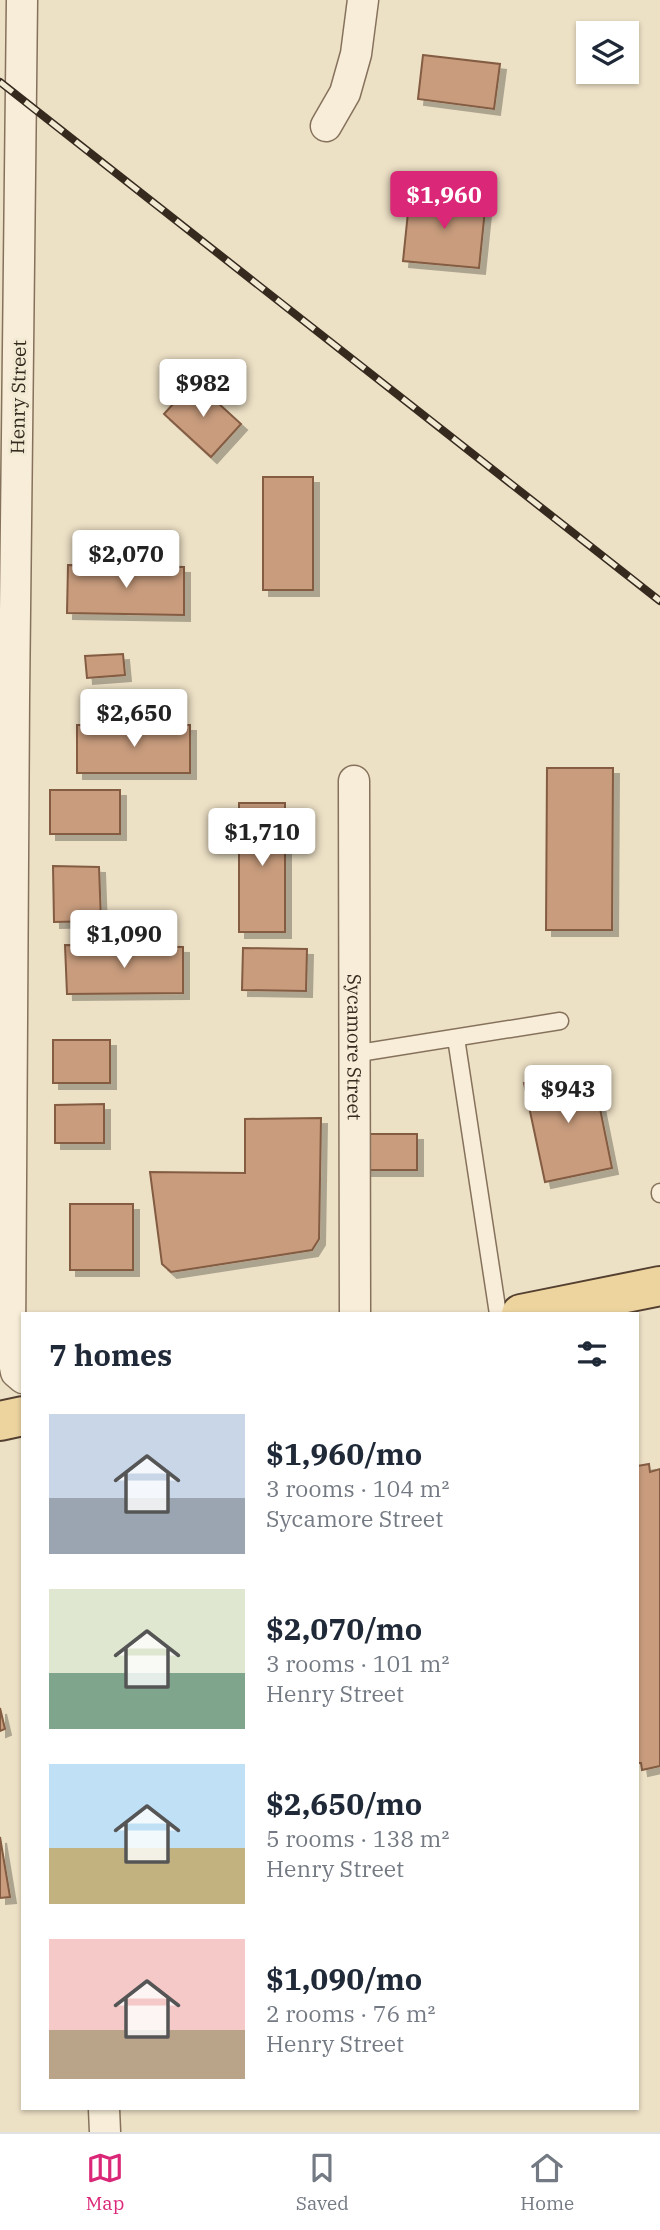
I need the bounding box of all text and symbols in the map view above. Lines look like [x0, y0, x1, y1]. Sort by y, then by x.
map controls [576, 21, 639, 84]
button: layers [576, 21, 639, 84]
pin: $1,960 [387, 172, 501, 231]
text: $1,960 [406, 179, 482, 209]
street label: Henry Street [5, 339, 31, 454]
pin: $982 [162, 360, 244, 419]
text: $982 [175, 367, 231, 397]
pin: $2,070 [69, 530, 183, 590]
text: $2,070 [88, 538, 164, 568]
pin: $2,650 [77, 690, 191, 749]
text: $2,650 [96, 697, 172, 727]
pin: $1,710 [205, 808, 319, 868]
text: $1,710 [224, 816, 300, 846]
pin: $1,090 [67, 911, 181, 970]
text: $1,090 [86, 918, 162, 948]
street label: Sycamore Street [342, 974, 367, 1121]
pin: $943 [527, 1066, 609, 1125]
text: $943 [540, 1073, 596, 1103]
text: 7 homes [49, 1335, 172, 1374]
icon: filters [573, 1335, 611, 1373]
text: $1,960/mo [266, 1434, 422, 1473]
icon: home [105, 1442, 189, 1526]
text: 3 rooms · 104 m² [266, 1473, 449, 1503]
text: Sycamore Street [266, 1503, 443, 1533]
text: $2,070/mo [266, 1609, 422, 1648]
icon: home [105, 1617, 189, 1701]
text: 3 rooms · 101 m² [266, 1648, 449, 1678]
text: Henry Street [266, 1678, 404, 1708]
text: $2,650/mo [266, 1784, 422, 1823]
icon: home [105, 1792, 189, 1876]
text: 5 rooms · 138 m² [266, 1823, 449, 1853]
text: Henry Street [266, 1853, 404, 1883]
text: $1,090/mo [266, 1959, 422, 1998]
icon: home [105, 1967, 189, 2051]
text: 2 rooms · 76 m² [266, 1998, 436, 2028]
text: Henry Street [266, 2028, 404, 2058]
tab: Map [86, 2149, 124, 2215]
tab: Saved [296, 2149, 349, 2215]
tab: Home [520, 2149, 574, 2215]

